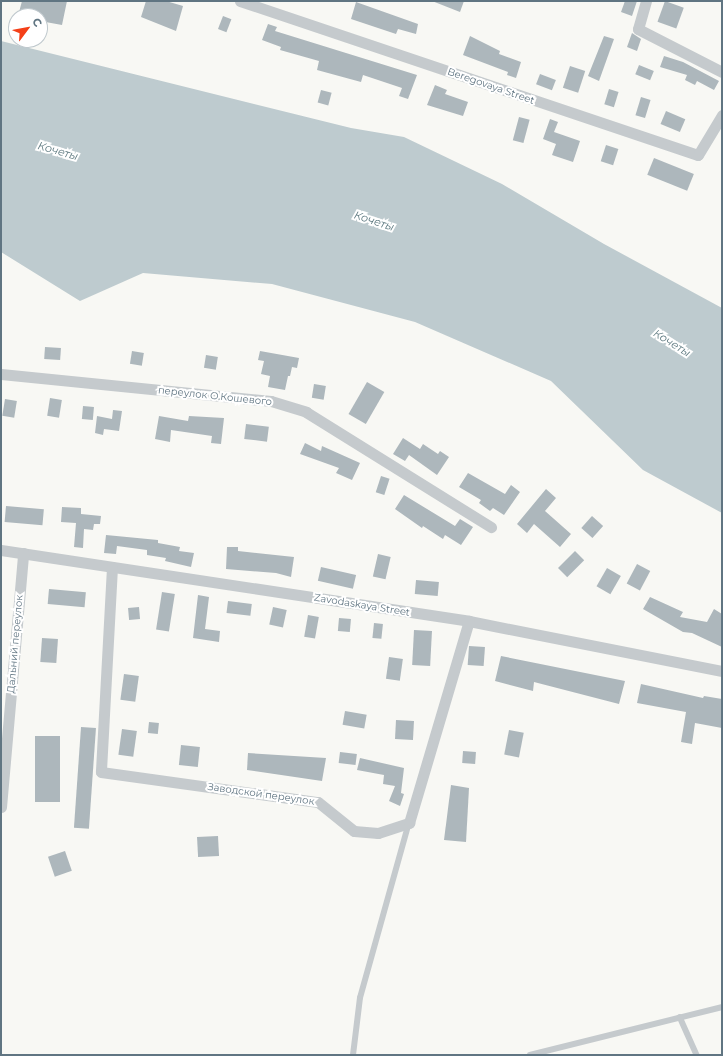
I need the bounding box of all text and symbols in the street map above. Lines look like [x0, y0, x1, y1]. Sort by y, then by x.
north arrow [8, 8, 48, 48]
text: С [29, 15, 45, 29]
street label: Beregovaya Street [446, 65, 536, 107]
water label: Кочеты [36, 139, 80, 163]
water label: Кочеты [352, 208, 396, 234]
water label: Кочеты [651, 326, 693, 360]
street label: переулок О.Кошевого [157, 384, 273, 408]
street label: Zavodaskaya Street [313, 591, 411, 619]
street label: Дальний переулок [5, 594, 25, 694]
street label: Заводской переулок [207, 781, 315, 807]

